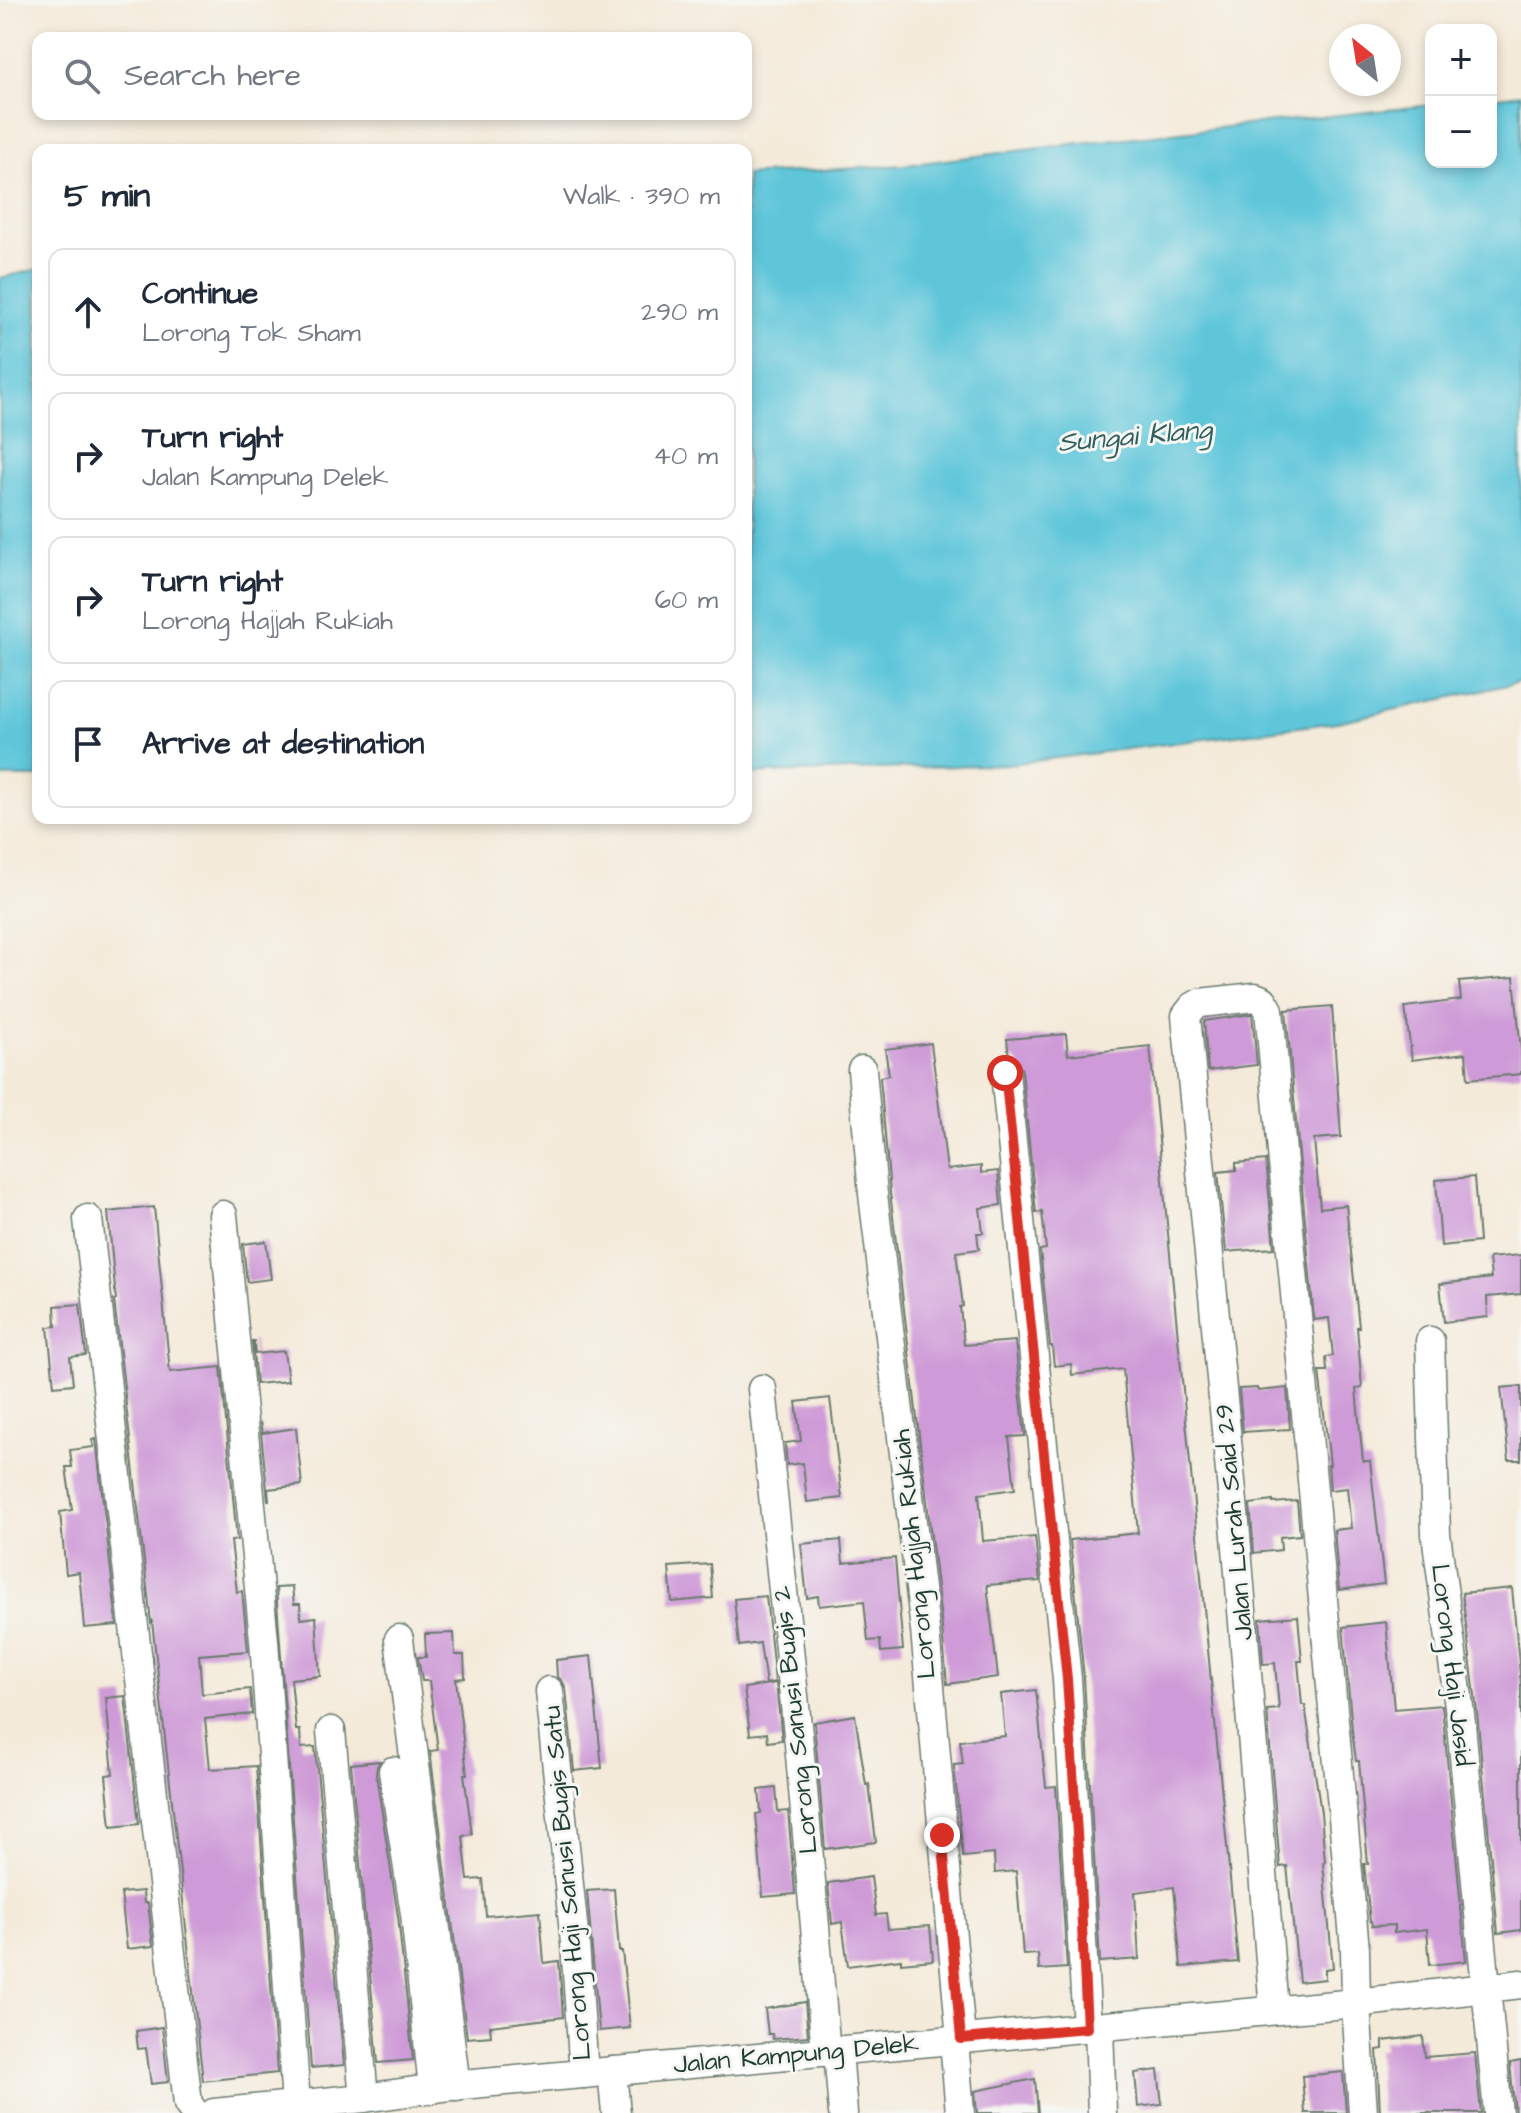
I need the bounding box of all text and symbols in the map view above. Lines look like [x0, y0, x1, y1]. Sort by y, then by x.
north arrow [1329, 24, 1401, 96]
map controls [1425, 24, 1497, 168]
button: + [1425, 24, 1497, 96]
search box [32, 32, 752, 120]
icon: search [60, 54, 104, 98]
text: Search here [124, 55, 301, 97]
button: − [1425, 96, 1497, 168]
text: 5 min [64, 172, 150, 220]
text: Walk · 390 m [563, 178, 720, 214]
text: Continue [142, 273, 258, 315]
icon: ahead [66, 290, 110, 334]
text: 290 m [641, 294, 718, 330]
text: Lorong Tok Sham [142, 315, 361, 351]
water label: Sungai Klang [1056, 410, 1215, 463]
text: Turn right [142, 417, 283, 459]
icon: right [66, 434, 110, 478]
text: 40 m [653, 438, 718, 474]
text: Jalan Kampung Delek [142, 459, 388, 495]
text: Turn right [142, 561, 283, 603]
icon: right [66, 578, 110, 622]
text: 60 m [655, 582, 718, 618]
text: Lorong Hajjah Rukiah [142, 603, 393, 639]
icon: arrive [66, 722, 110, 766]
text: Arrive at destination [142, 723, 424, 765]
route start [987, 1055, 1023, 1091]
street label: Jalan Lurah Said 29 [1206, 1402, 1262, 1642]
street label: Lorong Hajjah Rukiah [883, 1427, 947, 1681]
street label: Lorong Haji Jasid [1420, 1562, 1482, 1769]
street label: Lorong Sanusi Bugis 2 [763, 1584, 829, 1856]
street label: Lorong Haji Sanusi Bugis Satu [534, 1704, 602, 2062]
route end [924, 1817, 960, 1853]
street label: Jalan Kampung Delek [672, 2025, 921, 2085]

